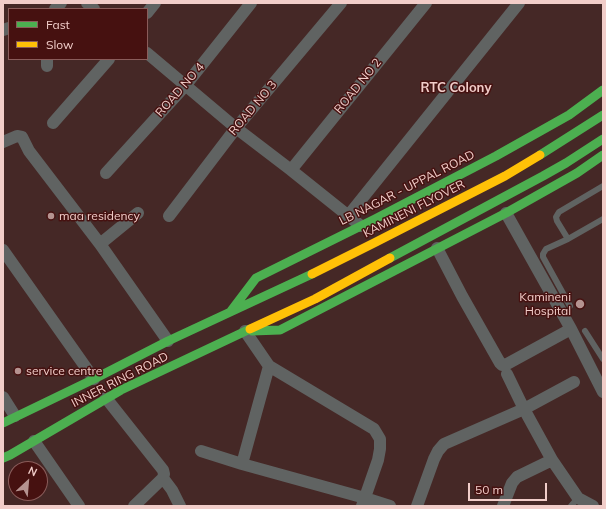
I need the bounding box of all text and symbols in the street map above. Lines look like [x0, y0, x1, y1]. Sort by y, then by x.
legend [8, 8, 148, 60]
text: Fast [46, 17, 70, 32]
text: Slow [46, 37, 74, 52]
street label: ROAD NO 2 [331, 55, 385, 117]
street label: ROAD NO 4 [153, 60, 207, 120]
street label: ROAD NO 3 [226, 78, 280, 138]
district label: RTC Colony [421, 80, 491, 96]
street label: LB NAGAR - UPPAL ROAD [337, 148, 477, 228]
street label: KAMINENI FLYOVER [361, 177, 467, 241]
place label: maa residency [59, 209, 140, 223]
marker: maa residency [46, 211, 56, 221]
place label: Kamineni Hospital [519, 290, 571, 318]
marker: Kamineni Hospital [574, 298, 586, 310]
street label: INNER RING ROAD [69, 349, 171, 411]
place label: service centre [26, 364, 102, 378]
marker: service centre [13, 366, 23, 376]
north arrow [8, 461, 48, 501]
text: N [26, 463, 40, 479]
scale bar [470, 475, 549, 501]
text: 50 m [475, 482, 503, 497]

